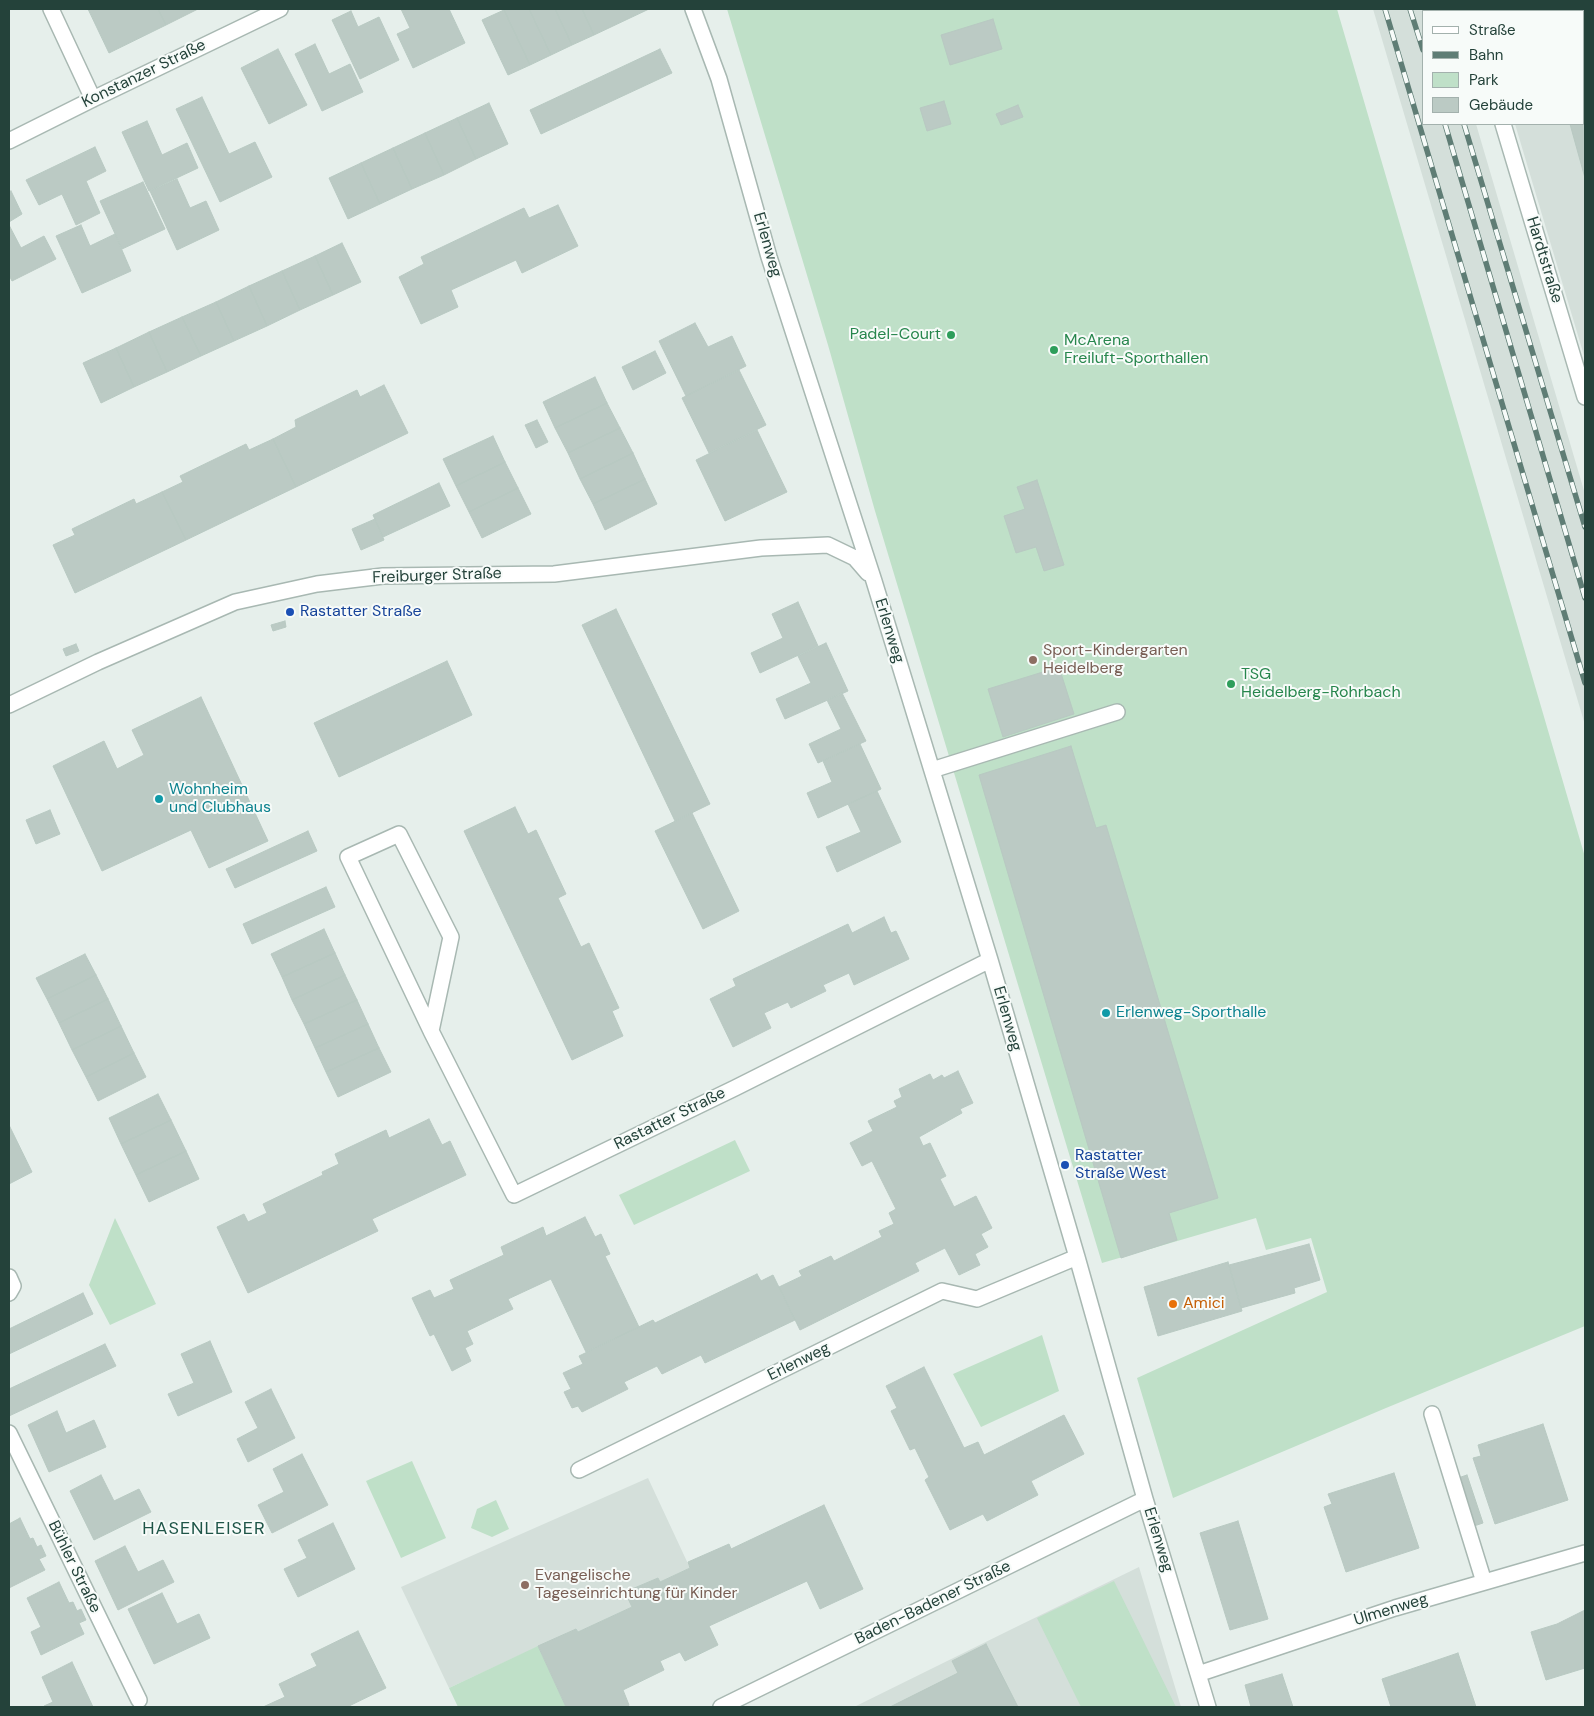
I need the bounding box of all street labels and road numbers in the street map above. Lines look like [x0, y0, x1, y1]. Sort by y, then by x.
street label: Konstanzer Straße [79, 36, 209, 112]
street label: Erlenweg [749, 210, 785, 280]
street label: Hardtstraße [1522, 214, 1566, 306]
street label: Freiburger Straße [372, 564, 502, 588]
street label: Erlenweg [870, 596, 908, 666]
street label: Erlenweg [989, 984, 1025, 1054]
street label: Rastatter Straße [611, 1084, 729, 1154]
street label: Erlenweg [765, 1339, 833, 1385]
street label: Erlenweg [1139, 1505, 1177, 1575]
street label: Bühler Straße [43, 1518, 105, 1616]
street label: Baden-Badener Straße [852, 1557, 1014, 1649]
street label: Ulmenweg [1352, 1590, 1430, 1630]

